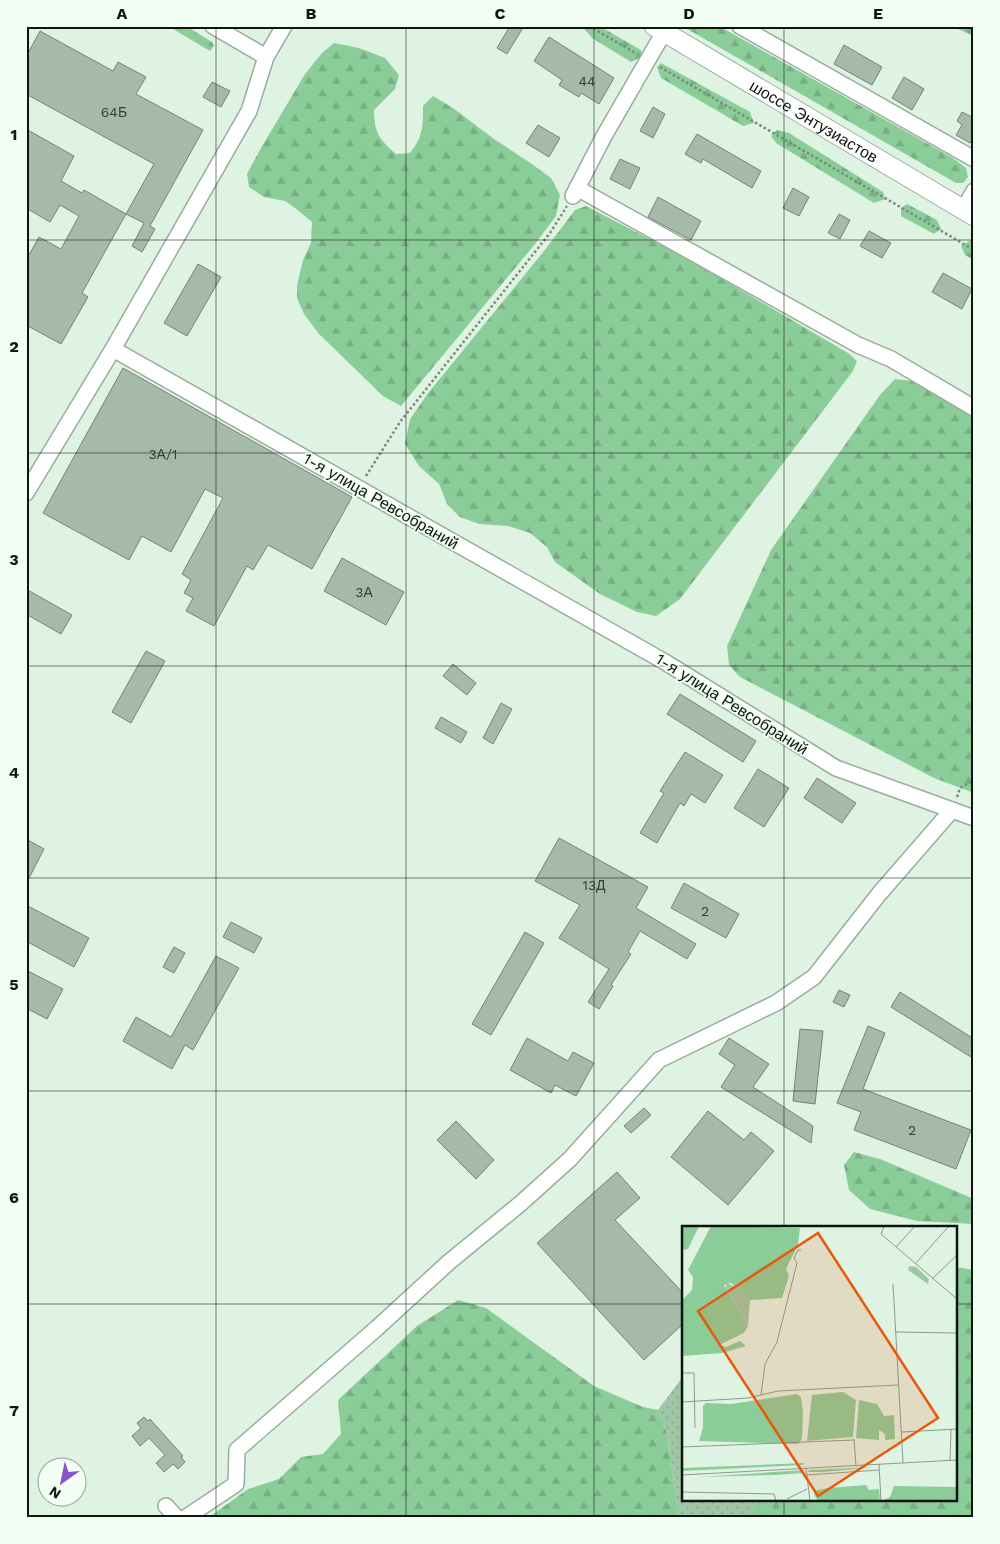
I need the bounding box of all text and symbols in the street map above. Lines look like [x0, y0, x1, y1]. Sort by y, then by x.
text: A [117, 4, 128, 23]
text: B [306, 4, 317, 23]
text: C [495, 4, 506, 23]
text: D [683, 4, 695, 23]
text: E [873, 4, 883, 23]
house number: 44 [578, 73, 596, 89]
street label: шоссе Энтузиастов [746, 76, 881, 166]
house number: 64Б [101, 104, 127, 120]
text: 1 [11, 125, 17, 144]
text: 2 [9, 337, 19, 356]
house number: 3А/1 [148, 446, 178, 462]
street label: 1-я улица Ревсобраний [300, 449, 462, 553]
text: 3 [9, 550, 19, 569]
house number: 3А [355, 584, 373, 600]
street label: 1-я улица Ревсобраний [652, 649, 812, 759]
text: 4 [9, 763, 19, 782]
house number: 13Д [582, 877, 606, 893]
house number: 2 [701, 903, 709, 919]
text: 5 [9, 975, 19, 994]
house number: 2 [908, 1122, 916, 1138]
text: 6 [9, 1188, 19, 1207]
inset map [682, 1226, 958, 1502]
text: 7 [9, 1401, 19, 1420]
north arrow [38, 1456, 88, 1506]
text: N [46, 1483, 64, 1502]

